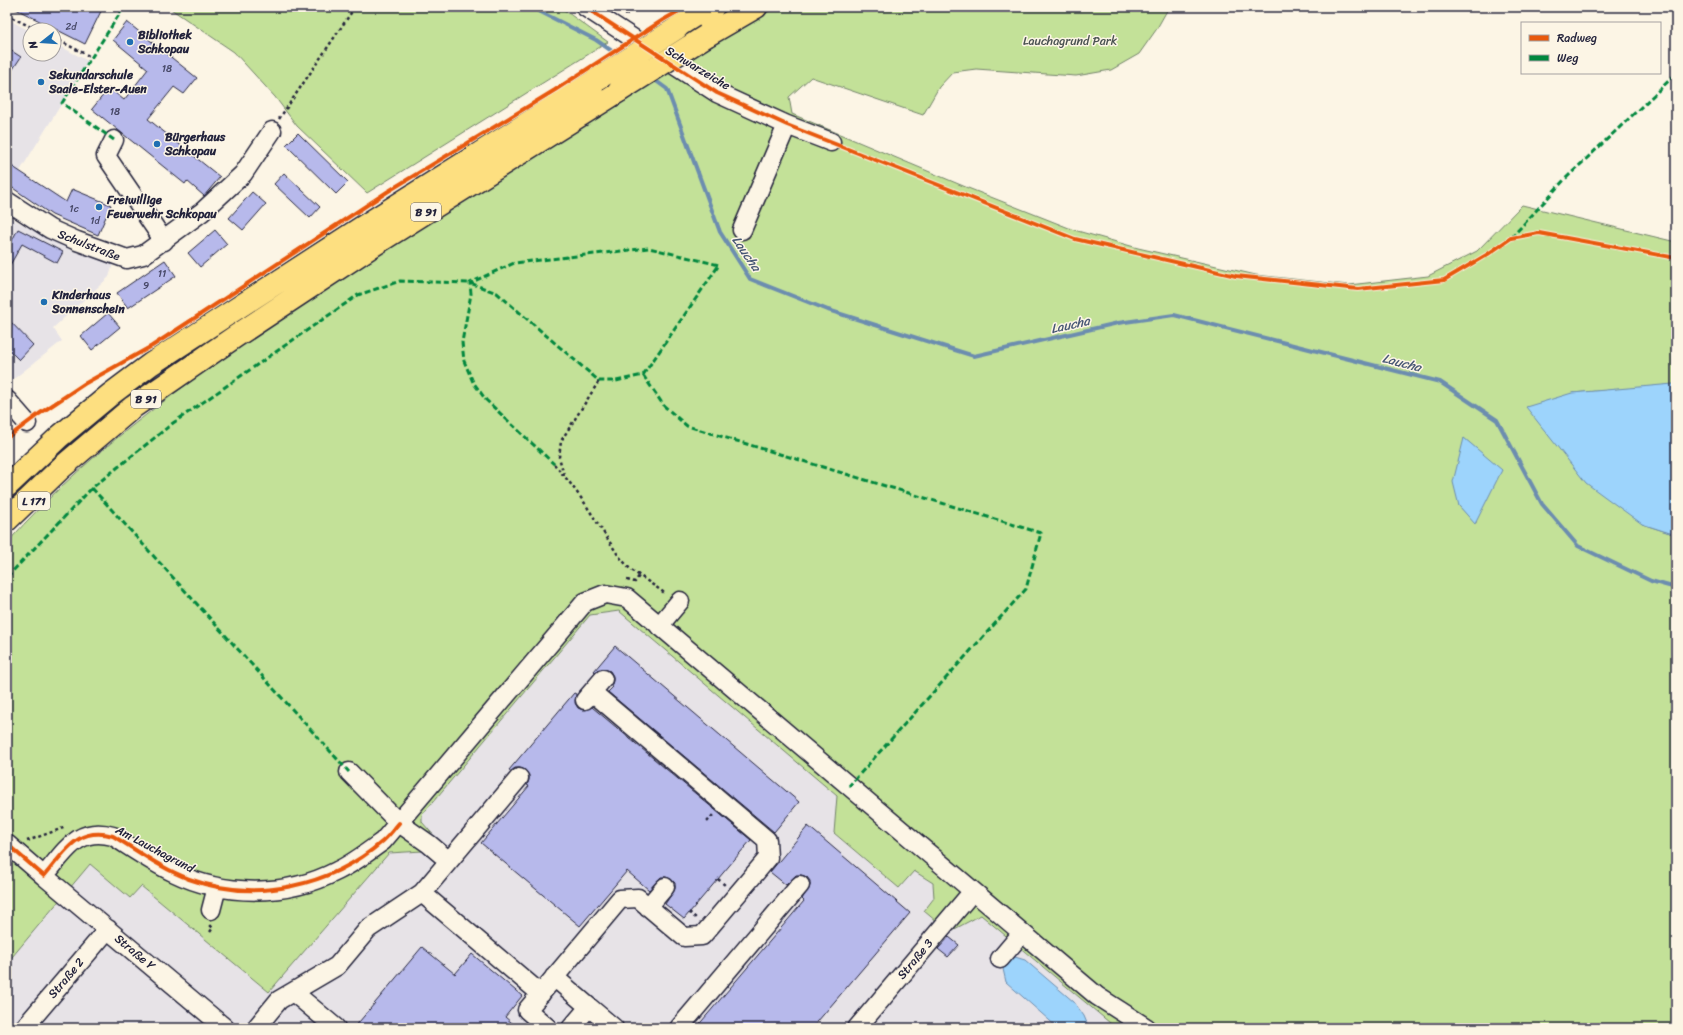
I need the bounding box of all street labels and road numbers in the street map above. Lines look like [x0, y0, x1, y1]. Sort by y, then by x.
street label: Schwarzeiche [661, 40, 735, 96]
road number: B 91 [411, 203, 441, 221]
street label: Schulstraße [55, 223, 124, 267]
road number: B 91 [131, 390, 161, 408]
road number: L 171 [18, 492, 50, 510]
street label: Am Lauchagrund [111, 818, 200, 880]
street label: Straße Y [110, 928, 161, 977]
street label: Straße 3 [891, 933, 939, 984]
street label: Straße 2 [42, 952, 90, 1004]

